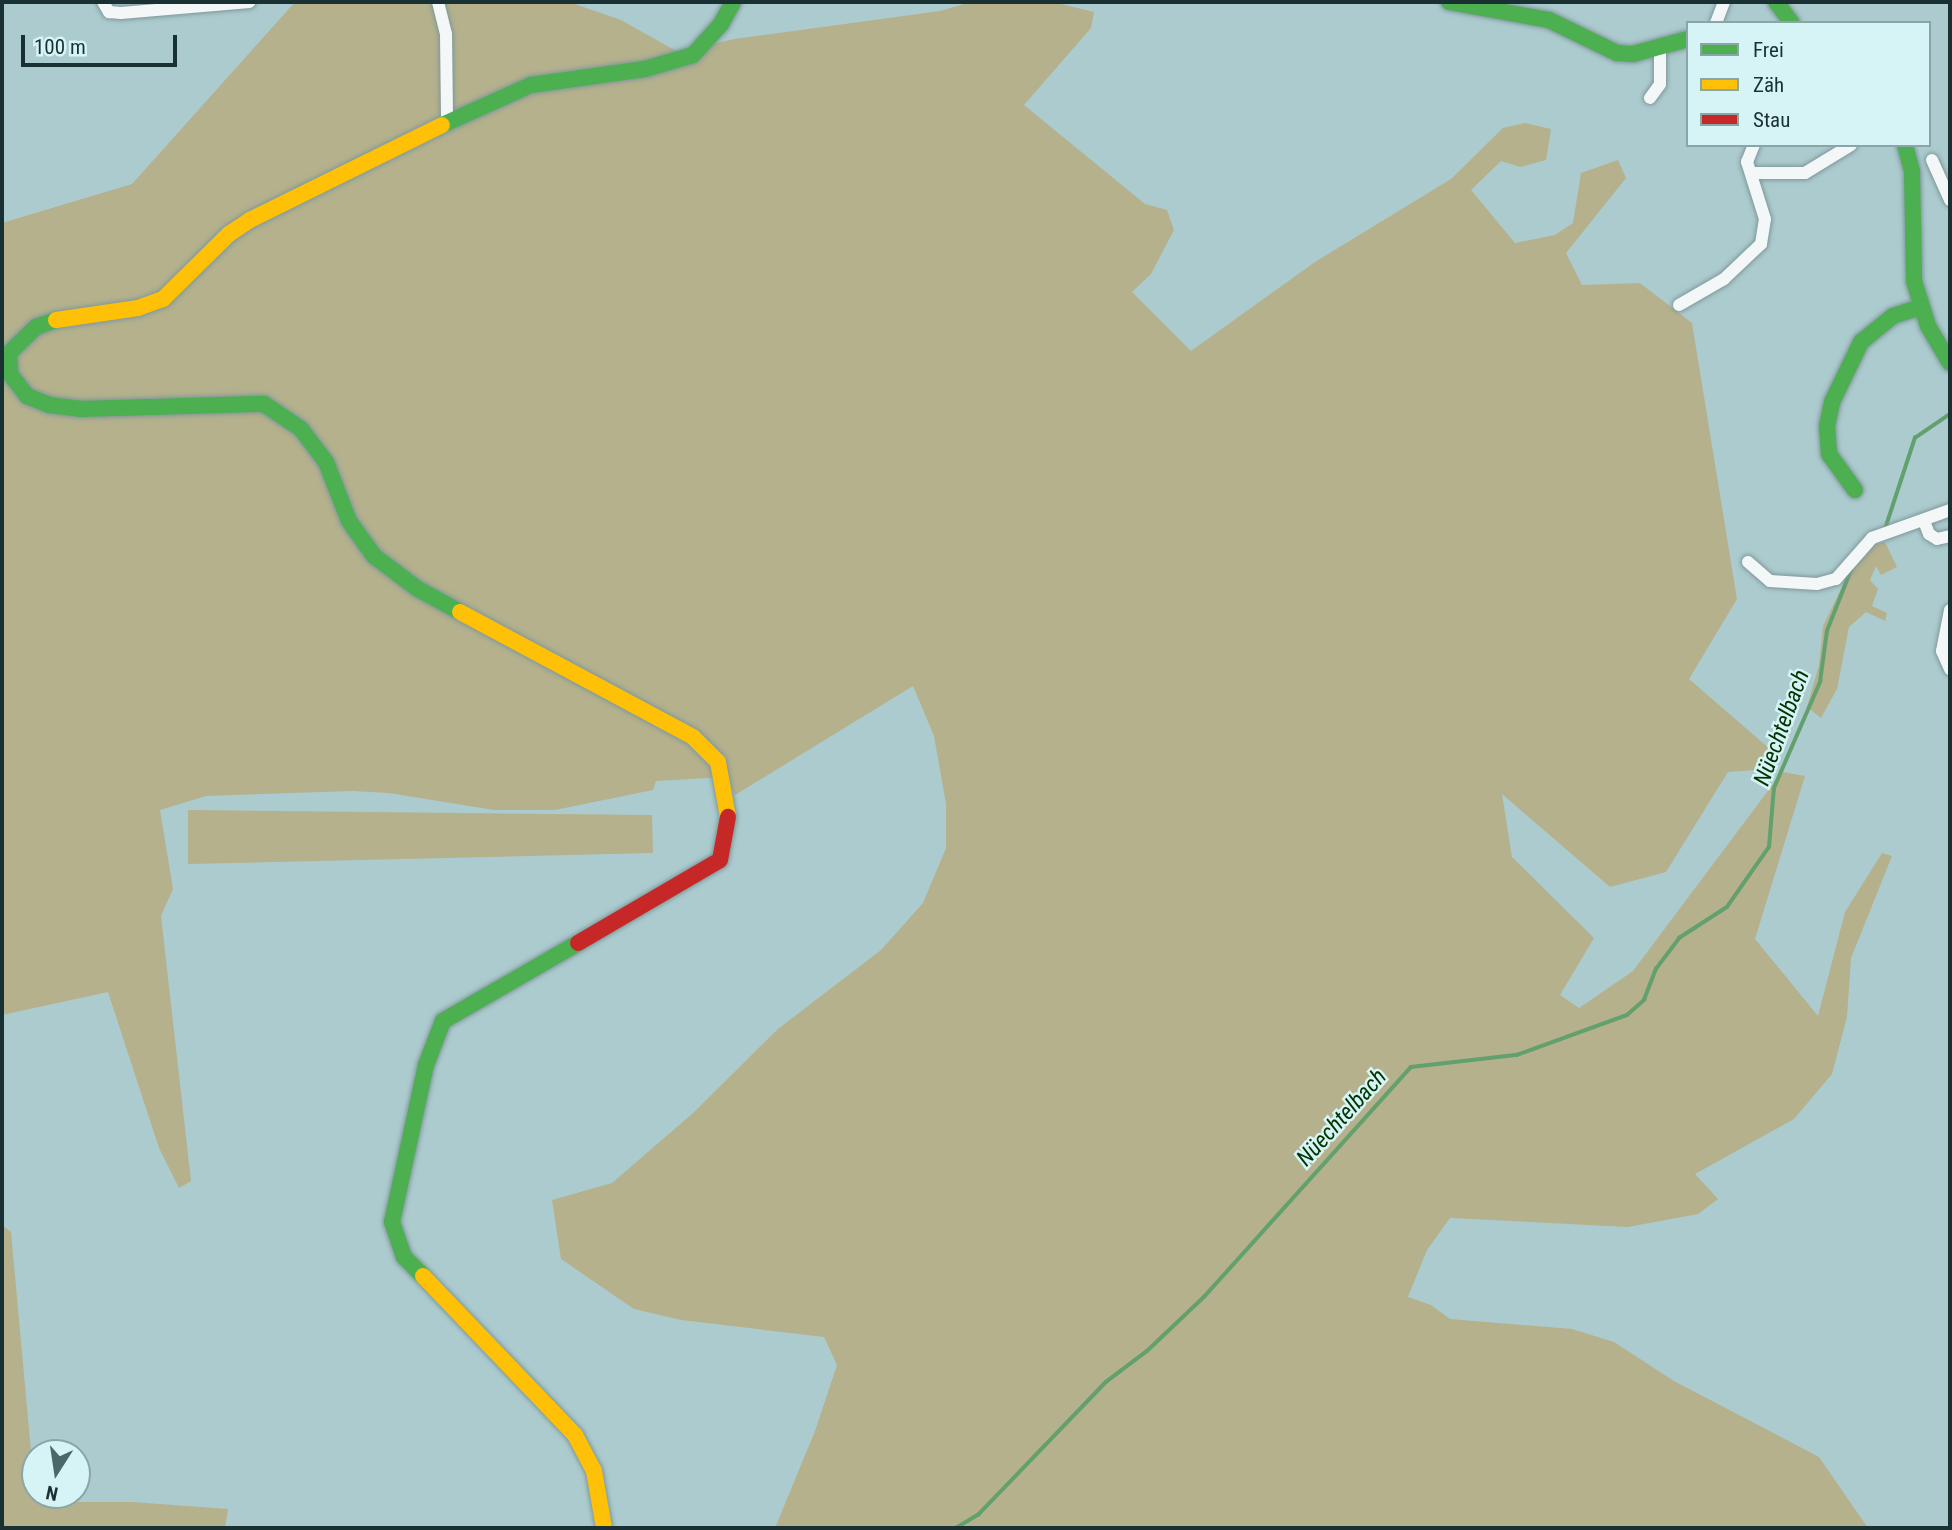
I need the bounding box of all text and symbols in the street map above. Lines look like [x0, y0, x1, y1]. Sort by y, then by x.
scale bar [24, 21, 180, 65]
legend [1686, 21, 1931, 147]
text: 100 m [34, 35, 86, 59]
text: Frei [1753, 38, 1784, 62]
text: Zäh [1753, 73, 1784, 97]
text: Stau [1753, 108, 1790, 132]
water label: Nüechtelbach [1748, 666, 1816, 790]
water label: Nüechtelbach [1291, 1064, 1393, 1172]
north arrow [21, 1439, 91, 1509]
text: N [44, 1481, 60, 1506]

